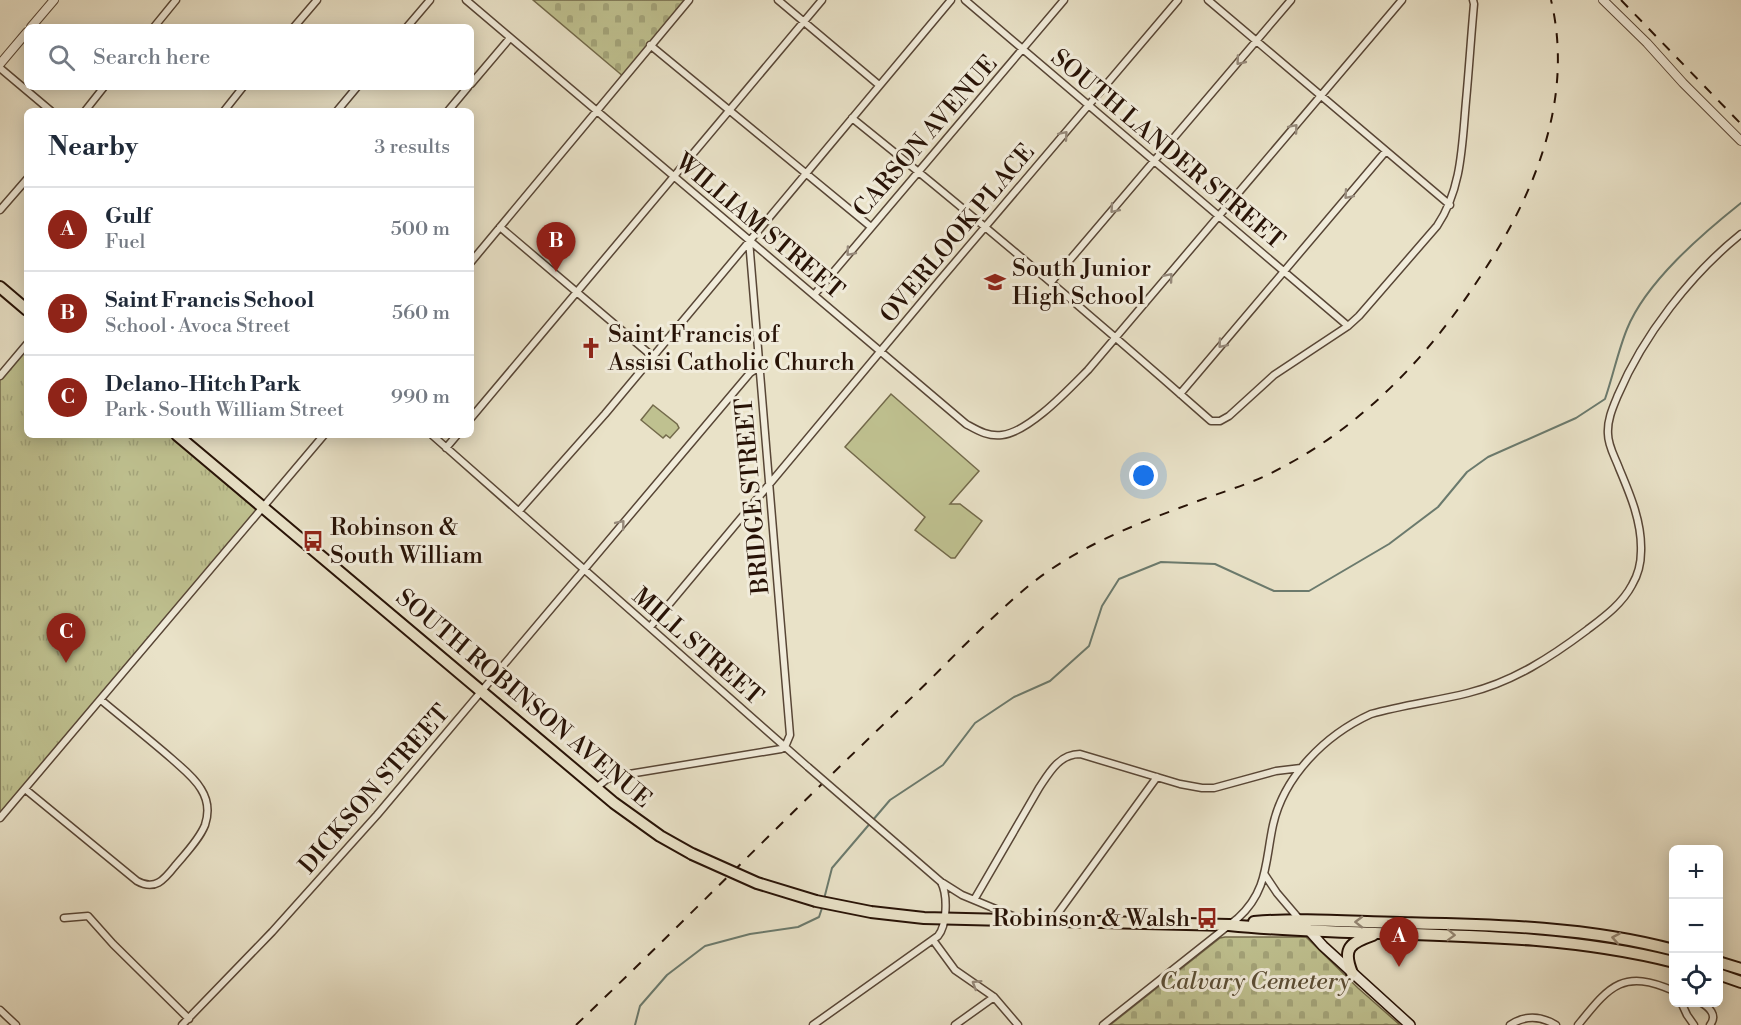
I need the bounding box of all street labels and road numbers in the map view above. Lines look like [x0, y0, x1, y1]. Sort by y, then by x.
street label: SOUTH LANDER STREET [1044, 43, 1290, 256]
street label: CARSON AVENUE [847, 50, 1004, 224]
street label: OVERLOOK PLACE [874, 138, 1041, 329]
street label: WILLIAM STREET [668, 147, 850, 306]
street label: BRIDGE STREET [729, 396, 777, 596]
street label: MILL STREET [626, 582, 769, 712]
street label: SOUTH ROBINSON AVENUE [389, 583, 657, 815]
street label: DICKSON STREET [293, 699, 457, 881]

